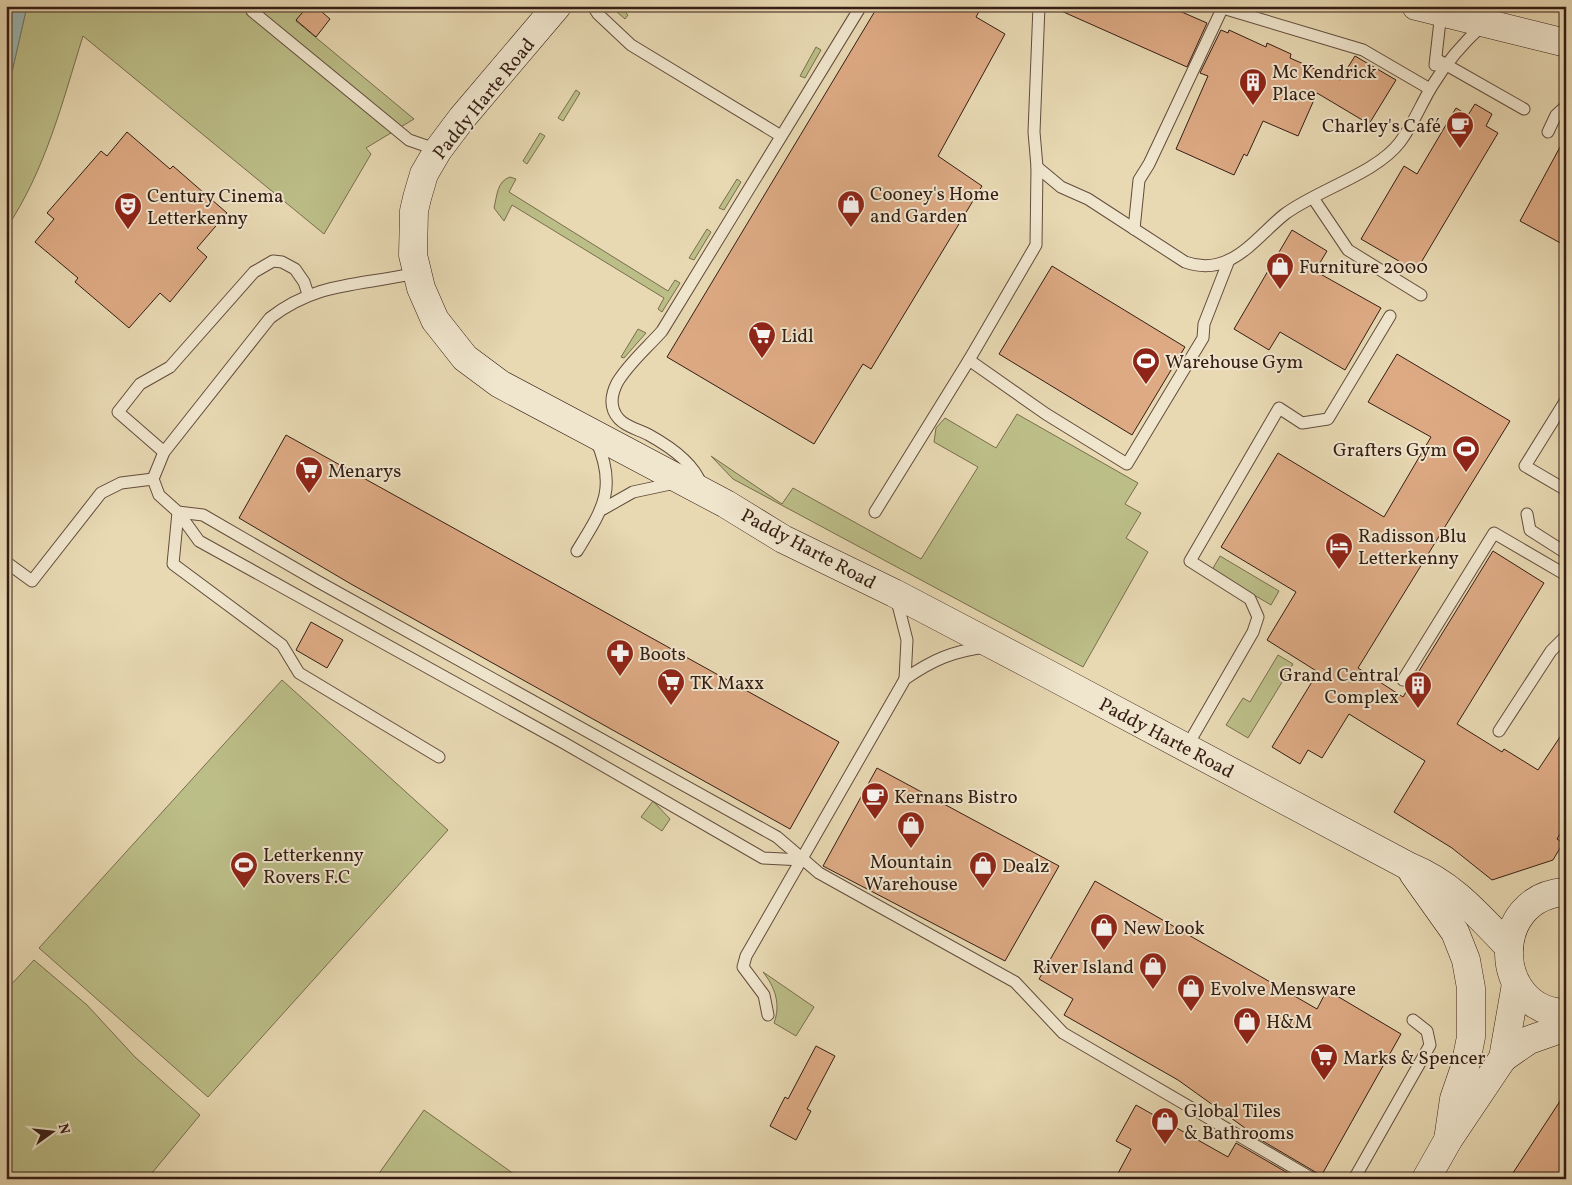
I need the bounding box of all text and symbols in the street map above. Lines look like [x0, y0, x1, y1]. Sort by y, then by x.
street label: Paddy Harte Road [427, 33, 542, 165]
place label: Mc Kendrick Place [1272, 60, 1377, 108]
building icon: Mc Kendrick Place [1238, 67, 1268, 106]
cafe icon: Charley's Café [1445, 110, 1475, 149]
place label: Charley's Café [1322, 114, 1441, 140]
place label: Cooney's Home and Garden [870, 182, 999, 230]
place label: Century Cinema Letterkenny [147, 184, 283, 232]
shop icon: Cooney's Home and Garden [836, 189, 866, 228]
theatre icon: Century Cinema Letterkenny [113, 191, 143, 230]
shop icon: Furniture 2000 [1265, 251, 1295, 290]
place label: Furniture 2000 [1299, 255, 1428, 281]
supermarket icon: Lidl [747, 320, 777, 359]
place label: Lidl [781, 324, 814, 350]
sports icon: Warehouse Gym [1131, 346, 1161, 385]
place label: Warehouse Gym [1165, 350, 1303, 376]
sports icon: Grafters Gym [1451, 434, 1481, 473]
place label: Grafters Gym [1333, 438, 1447, 464]
supermarket icon: Menarys [294, 455, 324, 494]
place label: Menarys [328, 459, 402, 485]
street label: Paddy Harte Road [736, 503, 880, 596]
place label: Radisson Blu Letterkenny [1358, 524, 1467, 572]
hotel icon: Radisson Blu Letterkenny [1324, 531, 1354, 570]
pharmacy icon: Boots [605, 638, 635, 677]
place label: Boots [639, 642, 686, 668]
place label: Grand Central Complex [1279, 663, 1399, 711]
supermarket icon: TK Maxx [656, 667, 686, 706]
building icon: Grand Central Complex [1403, 670, 1433, 709]
place label: TK Maxx [690, 671, 764, 697]
street label: Paddy Harte Road [1094, 692, 1238, 785]
cafe icon: Kernans Bistro [860, 781, 890, 820]
place label: Kernans Bistro [894, 785, 1018, 811]
shop icon: Mountain Warehouse [896, 810, 926, 849]
place label: Letterkenny Rovers F.C [263, 843, 364, 891]
sports icon: Letterkenny Rovers F.C [229, 850, 259, 889]
place label: Mountain Warehouse [864, 850, 958, 898]
shop icon: Dealz [968, 850, 998, 889]
place label: Dealz [1002, 854, 1050, 880]
shop icon: New Look [1089, 912, 1119, 951]
place label: New Look [1123, 916, 1205, 942]
shop icon: River Island [1138, 951, 1168, 990]
place label: River Island [1033, 955, 1134, 981]
shop icon: Evolve Mensware [1176, 973, 1206, 1012]
place label: Evolve Mensware [1210, 977, 1356, 1003]
shop icon: H&M [1232, 1006, 1262, 1045]
place label: H&M [1266, 1010, 1312, 1036]
supermarket icon: Marks & Spencer [1309, 1042, 1339, 1081]
place label: Marks & Spencer [1343, 1046, 1486, 1072]
place label: Global Tiles & Bathrooms [1184, 1099, 1294, 1147]
shop icon: Global Tiles & Bathrooms [1150, 1106, 1180, 1145]
north arrow [28, 1108, 78, 1158]
text: N [53, 1122, 74, 1136]

